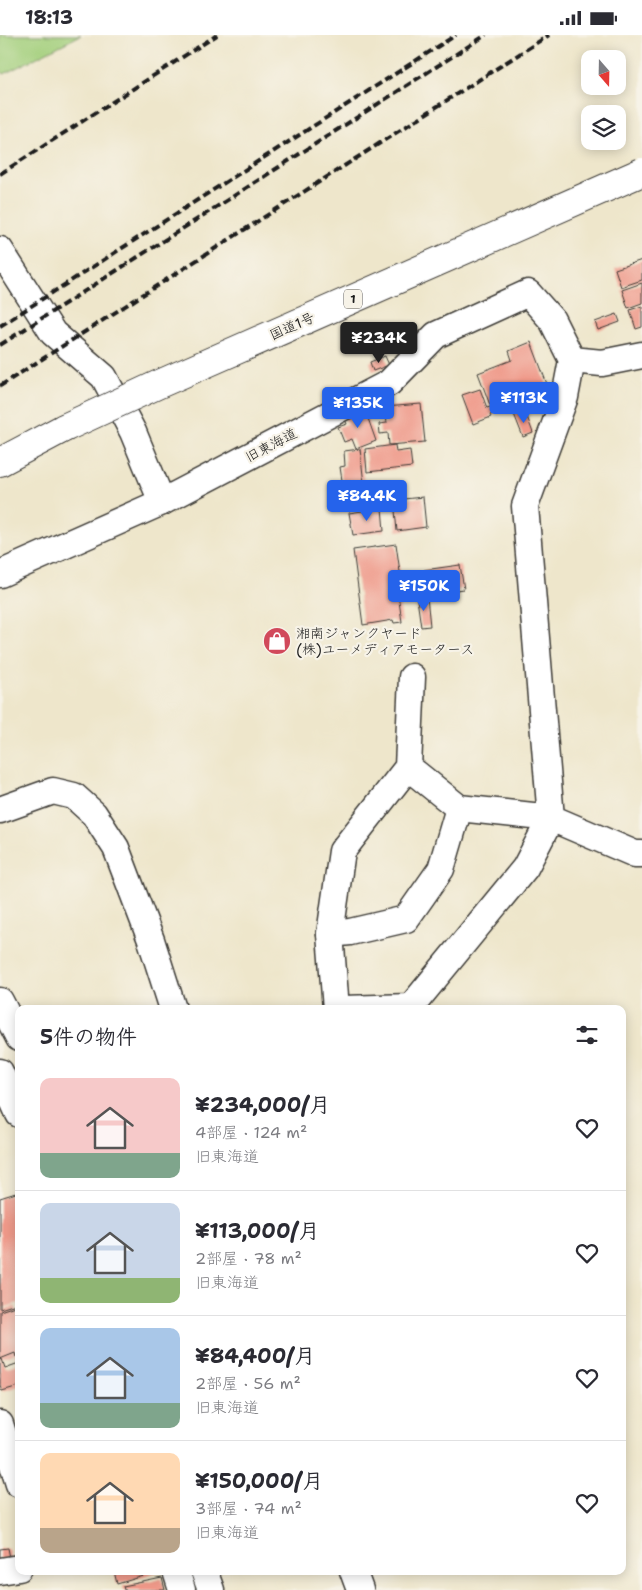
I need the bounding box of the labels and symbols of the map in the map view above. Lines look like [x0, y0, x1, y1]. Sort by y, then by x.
north arrow [581, 50, 626, 95]
road number: 1 [344, 289, 362, 309]
street label: 国道1号 [266, 308, 318, 344]
pin: ¥234K [344, 321, 414, 364]
pin: ¥113K [489, 381, 559, 424]
pin: ¥135K [323, 387, 393, 429]
street label: 旧東海道 [242, 424, 300, 466]
pin: ¥84.4K [326, 479, 408, 522]
pin: ¥150K [389, 569, 459, 612]
place label: 湘南ジャンクヤード (株)ユーメディアモータース [296, 624, 474, 658]
shop icon: 湘南ジャンクヤード (株)ユーメディアモータース [262, 626, 292, 656]

